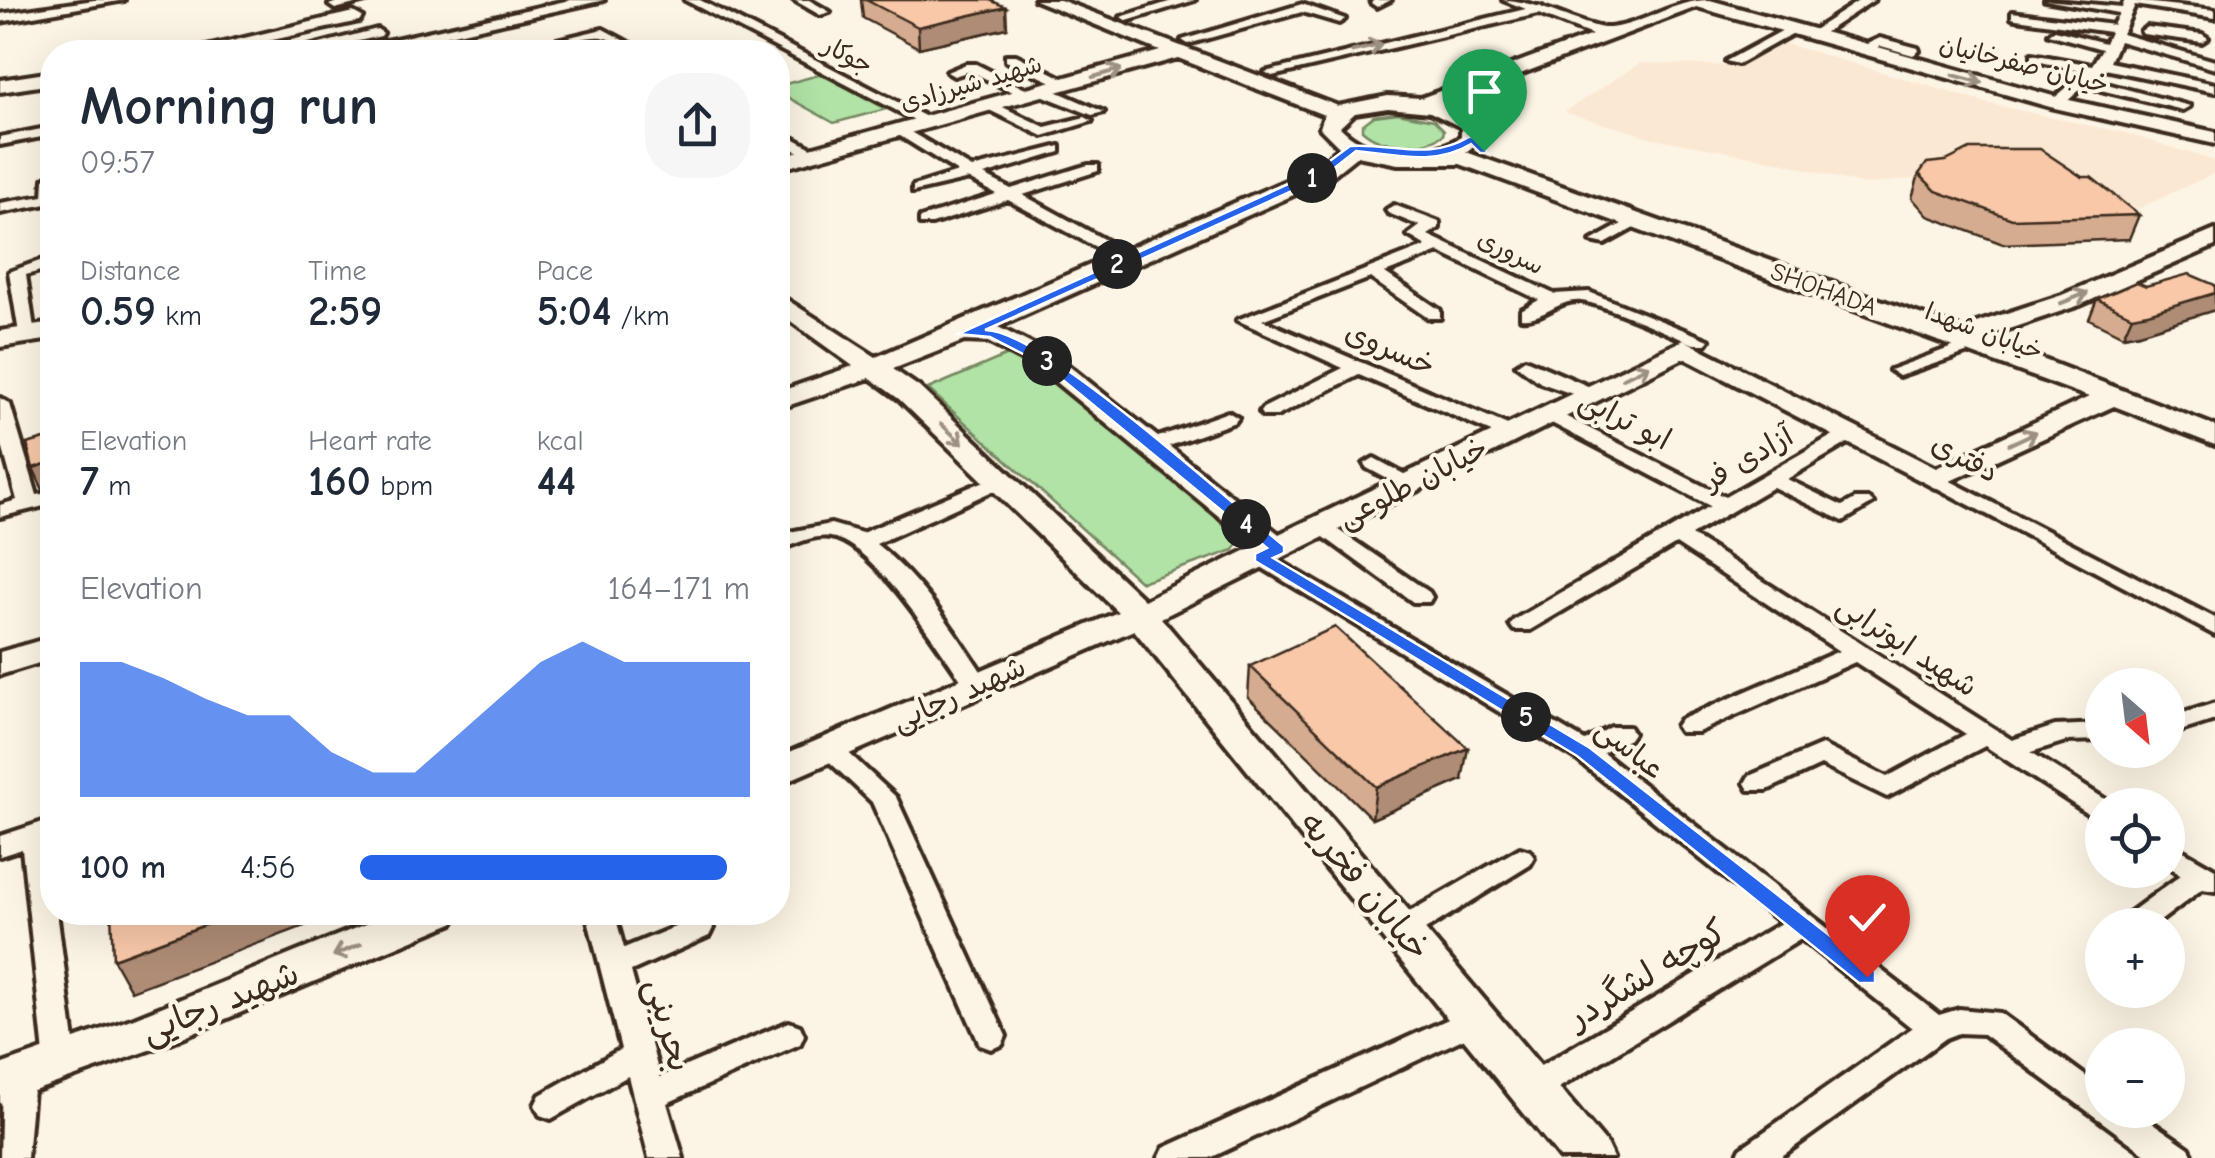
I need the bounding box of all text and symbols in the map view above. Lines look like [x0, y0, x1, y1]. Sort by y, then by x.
street label: جوکار [816, 29, 878, 80]
street label: خیابان صفرخانیان [1937, 29, 2111, 99]
one-way arrow [1350, 38, 1382, 56]
street label: شهید شیرزادی [897, 49, 1045, 117]
pin [1442, 49, 1527, 152]
one-way arrow [1091, 63, 1123, 81]
icon: arrive [1457, 64, 1512, 119]
one-way arrow [1952, 71, 1983, 90]
button: share [645, 73, 750, 178]
text: Morning run [80, 74, 378, 138]
text: 09:57 [80, 144, 155, 181]
pin: 1 [1287, 153, 1337, 203]
text: 1 [1306, 162, 1318, 194]
street label: سروری [1473, 224, 1549, 280]
pin: 2 [1092, 239, 1142, 289]
text: 2 [1110, 248, 1124, 280]
text: Distance [80, 255, 180, 287]
text: Time [308, 255, 366, 287]
text: Pace [537, 255, 593, 287]
street label: SHOHADA [1767, 256, 1881, 322]
text: 0.59 [80, 287, 156, 336]
text: 2:59 [308, 287, 382, 336]
text: 5:04 [537, 287, 611, 336]
one-way arrow [2059, 287, 2089, 305]
street label: خیابان شهدا [1921, 296, 2047, 366]
text: km [156, 300, 202, 332]
text: /km [611, 300, 670, 332]
street label: خسروی [1340, 314, 1440, 384]
pin: 3 [1022, 336, 1072, 386]
text: 3 [1040, 345, 1054, 377]
one-way arrow [1620, 361, 1650, 380]
street label: ابو ترابی [1573, 382, 1677, 459]
street label: آزادی فر [1694, 417, 1801, 499]
one-way arrow [939, 422, 964, 445]
text: Elevation [80, 425, 187, 457]
text: Heart rate [308, 425, 432, 457]
text: kcal [537, 425, 584, 457]
street label: دفتری [1926, 426, 2004, 490]
one-way arrow [2007, 428, 2038, 446]
street label: خیابان طلوعی [1332, 430, 1495, 537]
text: 7 [80, 457, 99, 506]
text: 160 [308, 457, 371, 506]
text: 44 [537, 457, 576, 506]
text: m [99, 470, 131, 502]
text: bpm [371, 470, 433, 502]
pin: 4 [1221, 499, 1271, 549]
text: 4 [1239, 508, 1253, 540]
text: Elevation [80, 570, 203, 607]
text: 164–171 m [608, 570, 750, 607]
street label: شهید ابوترابی [1830, 588, 1984, 705]
street label: شهید رجایی [887, 649, 1032, 740]
north arrow [2085, 668, 2185, 768]
map controls [2085, 668, 2185, 1128]
pin: 5 [1501, 692, 1551, 742]
text: 5 [1519, 701, 1533, 733]
street label: عباسی [1588, 711, 1671, 787]
button: locate [2085, 788, 2185, 888]
street label: خیابان فخریه [1291, 803, 1439, 969]
text: 100 m [80, 849, 166, 886]
text: 4:56 [240, 849, 296, 886]
pin [1825, 875, 1910, 978]
icon: check [1840, 890, 1895, 945]
button: + [2085, 908, 2185, 1008]
street label: کوچه لشگردر [1557, 910, 1735, 1040]
one-way arrow [333, 942, 363, 960]
street label: شهید رجایی [135, 952, 306, 1054]
street label: بحرینی [635, 974, 701, 1077]
button: − [2085, 1028, 2185, 1128]

